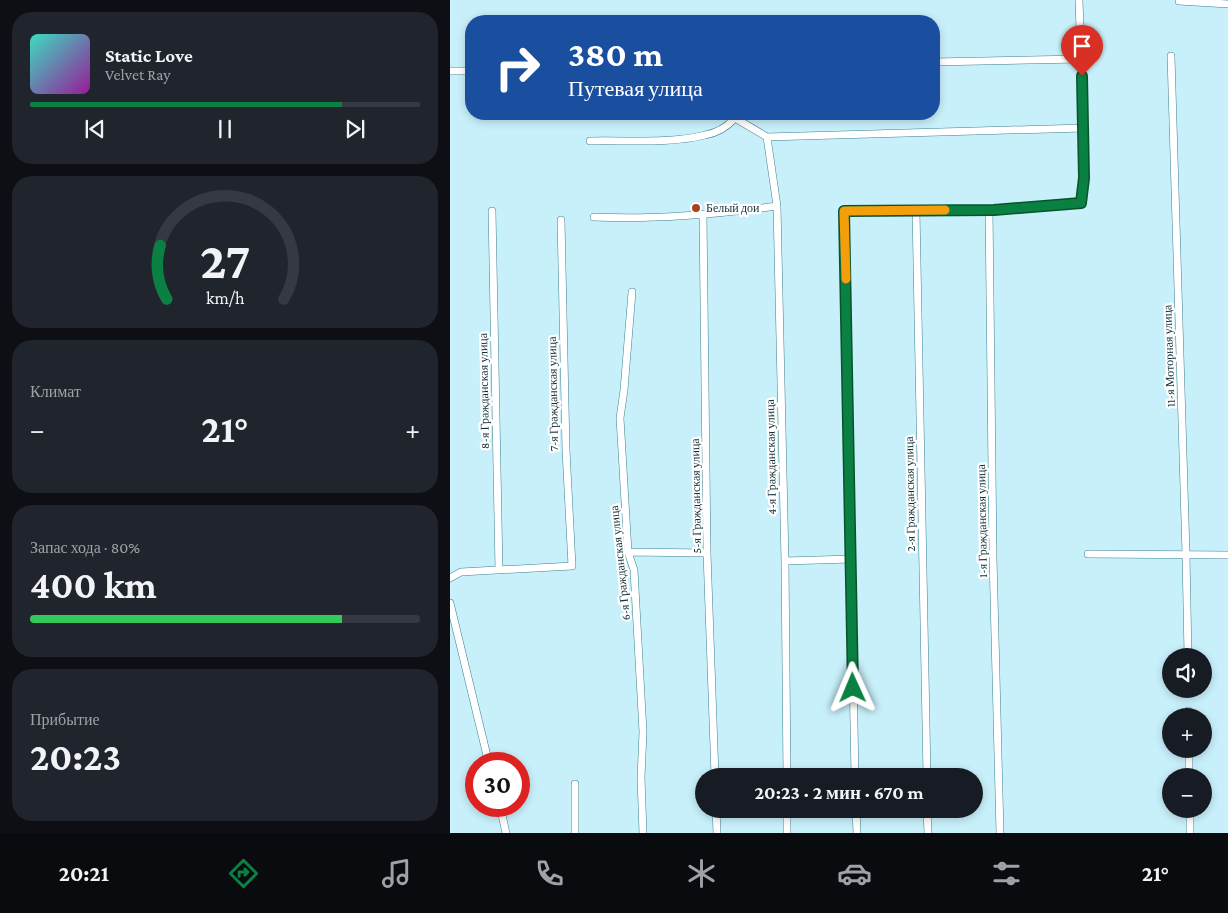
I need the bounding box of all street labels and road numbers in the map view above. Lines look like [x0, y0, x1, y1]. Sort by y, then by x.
street label: 11-я Моторная улица [1160, 304, 1178, 407]
street label: 8-я Гражданская улица [476, 332, 492, 449]
street label: 7-я Гражданская улица [545, 336, 561, 452]
street label: 4-я Гражданская улица [763, 398, 779, 515]
street label: 2-я Гражданская улица [902, 436, 918, 552]
street label: 5-я Гражданская улица [688, 438, 704, 554]
street label: 1-я Гражданская улица [974, 463, 990, 578]
street label: 6-я Гражданская улица [607, 504, 633, 621]

